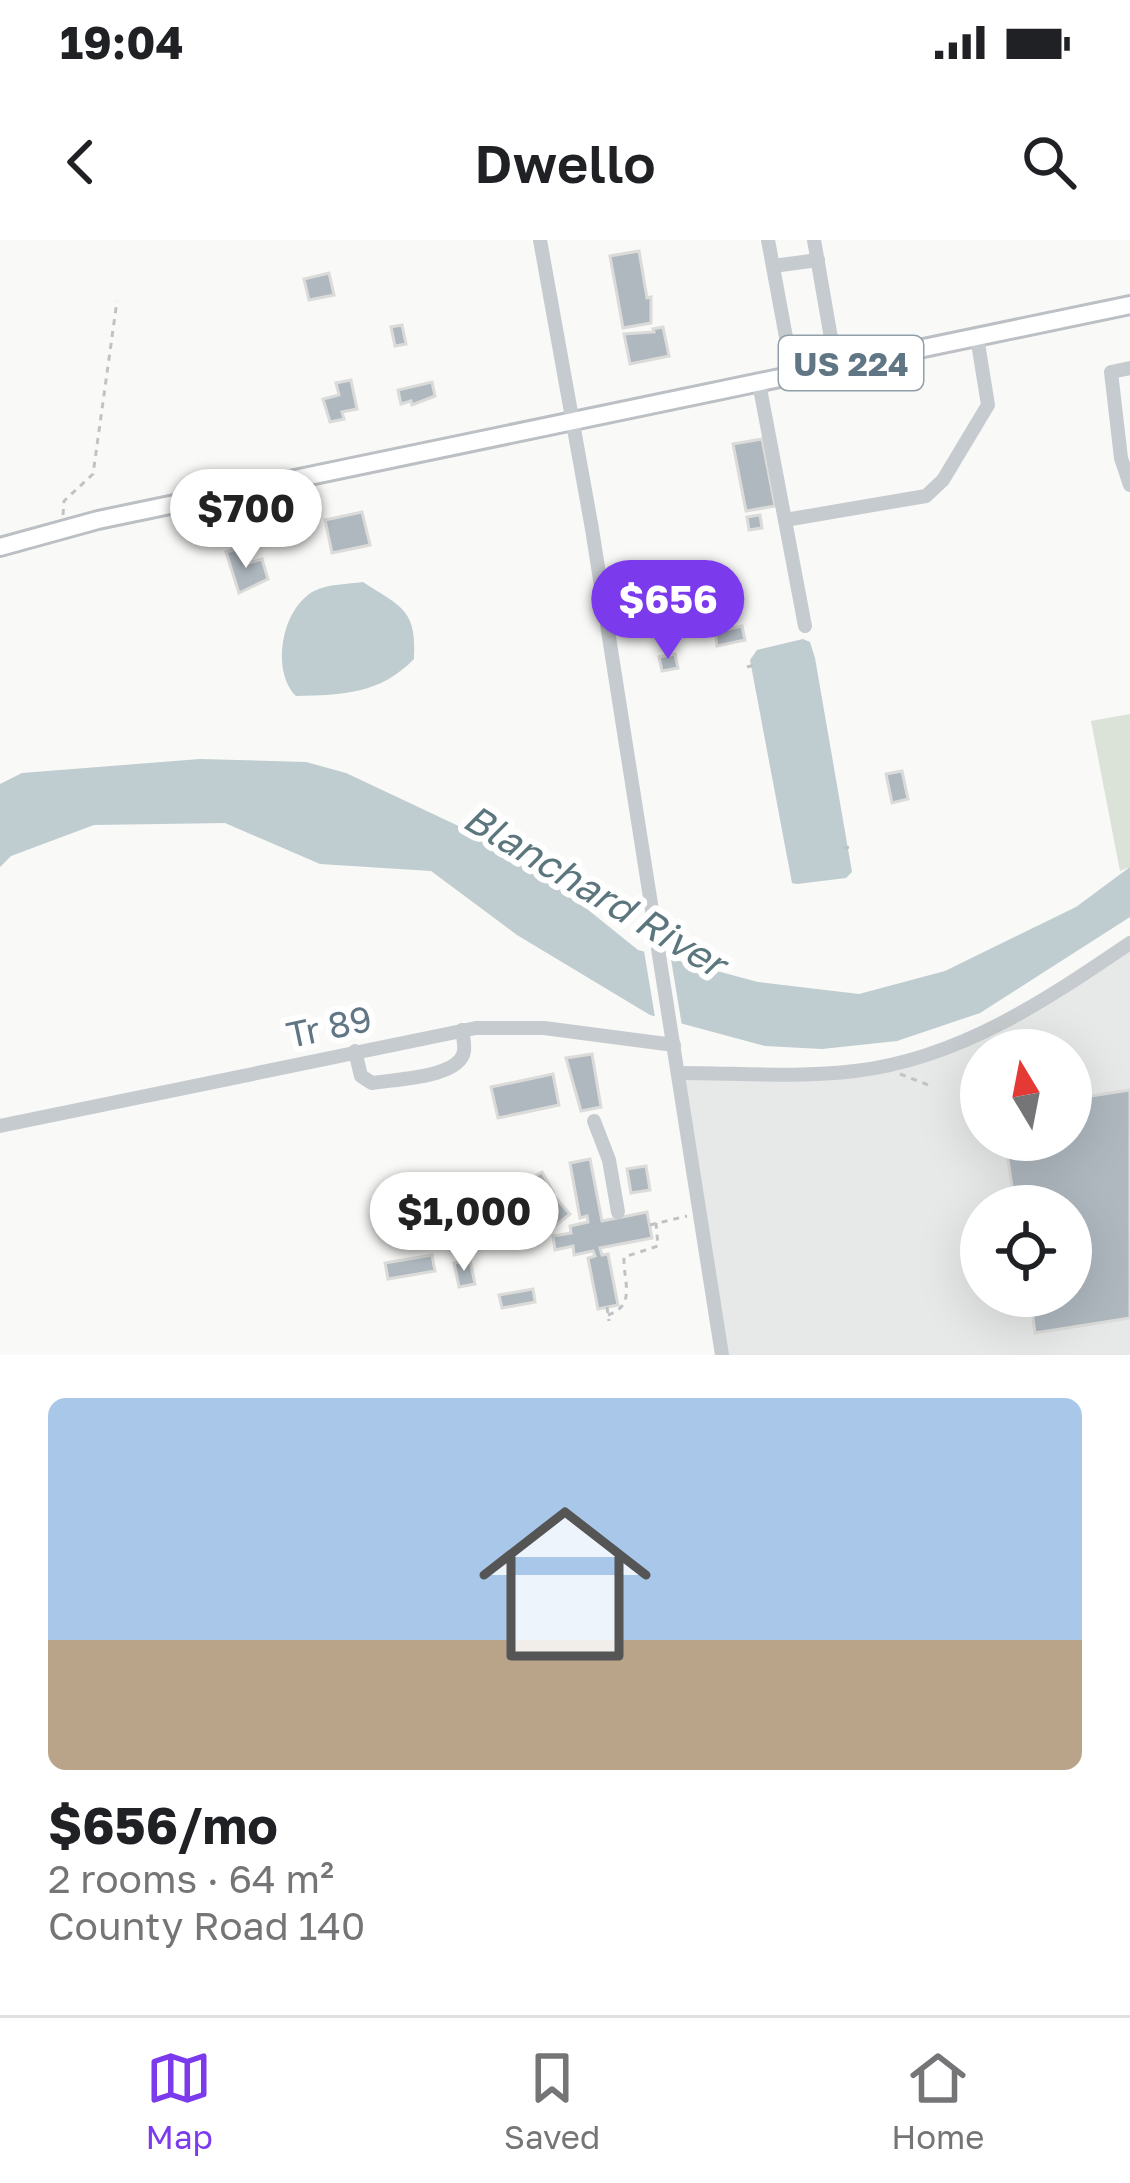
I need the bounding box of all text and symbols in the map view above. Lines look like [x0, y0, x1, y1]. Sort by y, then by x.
text: 19:04 [60, 15, 184, 69]
icon: back [48, 129, 114, 195]
icon: search [1016, 129, 1082, 195]
text: Dwello [474, 130, 656, 195]
road number: US 224 [779, 336, 923, 390]
pin: $700 [175, 469, 317, 571]
text: $700 [197, 484, 295, 531]
pin: $656 [597, 560, 739, 662]
text: $656 [618, 575, 718, 622]
water label: Blanchard River [456, 794, 738, 989]
street label: Tr 89 [283, 996, 375, 1056]
north arrow [960, 1029, 1092, 1161]
map controls [960, 1029, 1092, 1317]
pin: $1,000 [366, 1172, 562, 1274]
button: locate [960, 1185, 1092, 1317]
text: $1,000 [397, 1187, 531, 1234]
icon: home [457, 1476, 673, 1692]
text: $656/mo [48, 1794, 278, 1855]
text: 2 rooms · 64 m² [48, 1855, 334, 1902]
text: County Road 140 [48, 1902, 365, 1949]
tab: Map [146, 2045, 213, 2156]
tab: Saved [504, 2045, 600, 2156]
tab: Home [891, 2045, 984, 2156]

